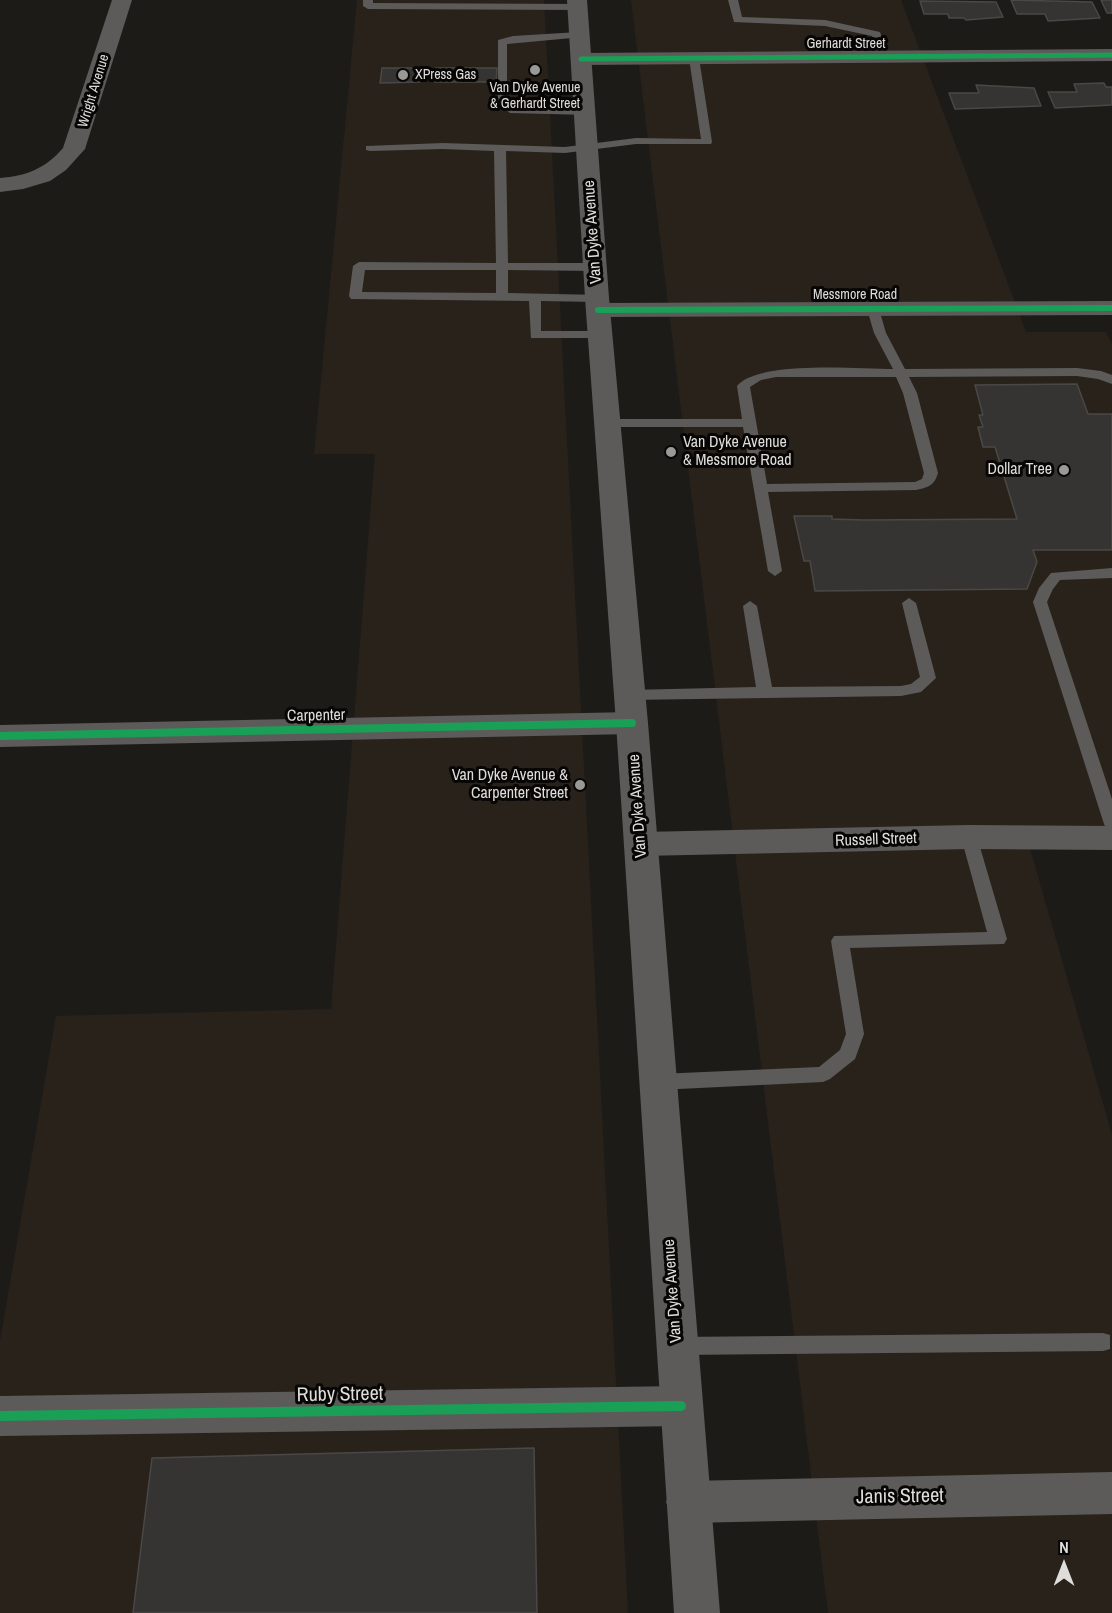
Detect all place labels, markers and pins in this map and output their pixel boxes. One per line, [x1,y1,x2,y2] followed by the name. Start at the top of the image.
[528,63,542,77] marker: Van Dyke Avenue & Gerhardt Street
[415,67,476,83] place label: XPress Gas
[396,68,410,82] marker: XPress Gas
[490,80,580,112] place label: Van Dyke Avenue & Gerhardt Street
[683,433,792,471] place label: Van Dyke Avenue & Messmore Road
[664,445,678,459] marker: Van Dyke Avenue & Messmore Road
[988,460,1052,480] place label: Dollar Tree
[1057,463,1071,477] marker: Dollar Tree
[452,766,568,804] place label: Van Dyke Avenue & Carpenter Street
[573,778,587,792] marker: Van Dyke Avenue & Carpenter Street

